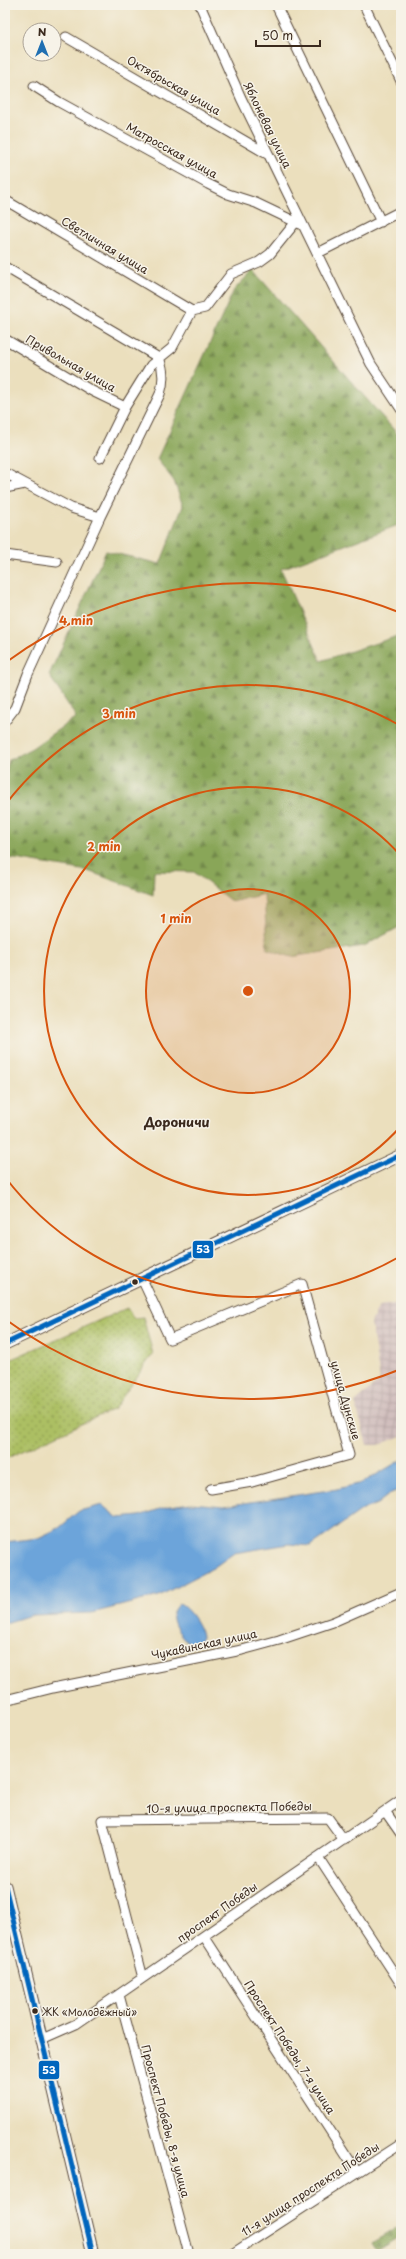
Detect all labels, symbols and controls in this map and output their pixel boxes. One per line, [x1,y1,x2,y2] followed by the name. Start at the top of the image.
[22,22,62,62] north arrow
[256,22,320,48] scale bar
[38,23,47,40] text: N
[262,26,293,44] text: 50 m
[124,51,224,119] street label: Октябрьская улица
[240,79,296,171] street label: Яблоневая улица
[123,118,221,182] street label: Матросская улица
[58,212,152,278] street label: Светличная улица
[23,330,119,396] street label: Привольная улица
[59,611,93,629] text: 4 min
[102,704,136,722] text: 3 min
[87,837,121,855] text: 2 min
[160,909,192,927] text: 1 min
[241,984,255,998] centre of rings
[143,1112,210,1131] district label: Дороничи
[192,1240,214,1259] line badge: 53
[196,1240,210,1257] text: 53
[130,1277,140,1287] unlabelled marker
[327,1358,365,1442] street label: улица Дунские
[150,1624,258,1664] street label: Чукавинская улица
[146,1797,312,1817] street label: 10-я улица проспекта Победы
[173,1878,261,1946] street label: проспект Победы
[240,1977,340,2117] street label: Проспект Победы, 7-я улица
[41,2004,137,2019] place label: ЖК «Молодёжный»
[30,2006,40,2016] marker: ЖК «Молодёжный»
[137,2043,195,2199] street label: Проспект Победы, 8-я улица
[38,2060,60,2080] line badge: 53
[42,2061,56,2078] text: 53
[238,2138,382,2240] street label: 11-я улица проспекта Победы

